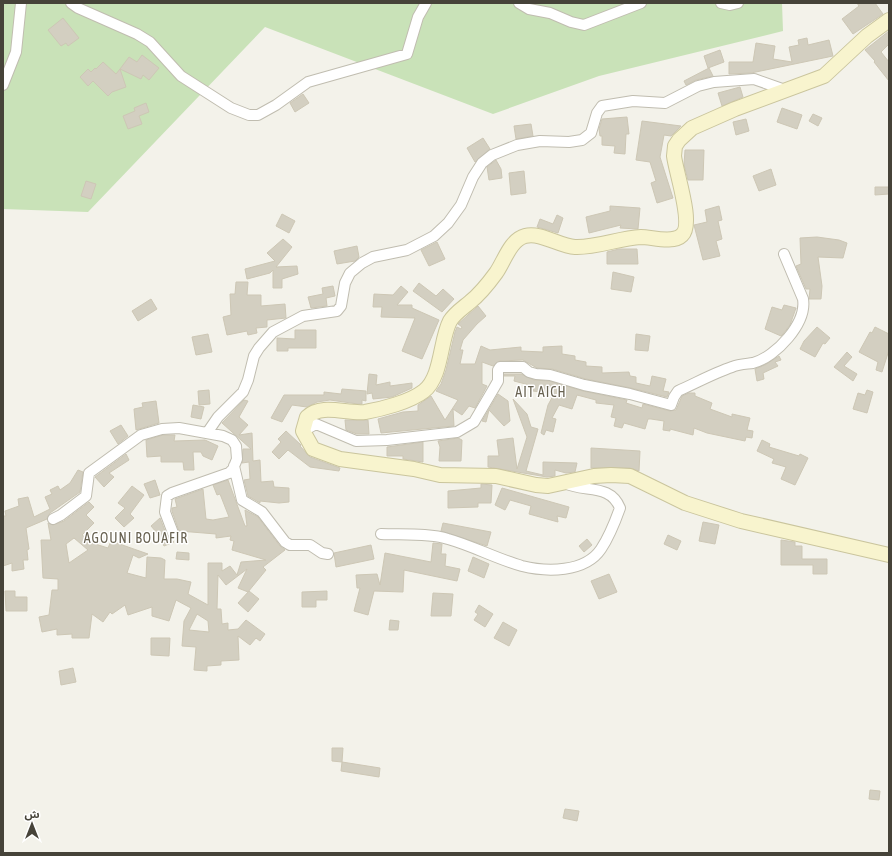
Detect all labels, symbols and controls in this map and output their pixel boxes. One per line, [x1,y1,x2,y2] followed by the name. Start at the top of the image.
[515,384,567,400] district label: AIT AICH
[84,530,188,546] district label: AGOUNI BOUAFIR
[12,804,52,844] north arrow
[24,808,40,821] text: ش

